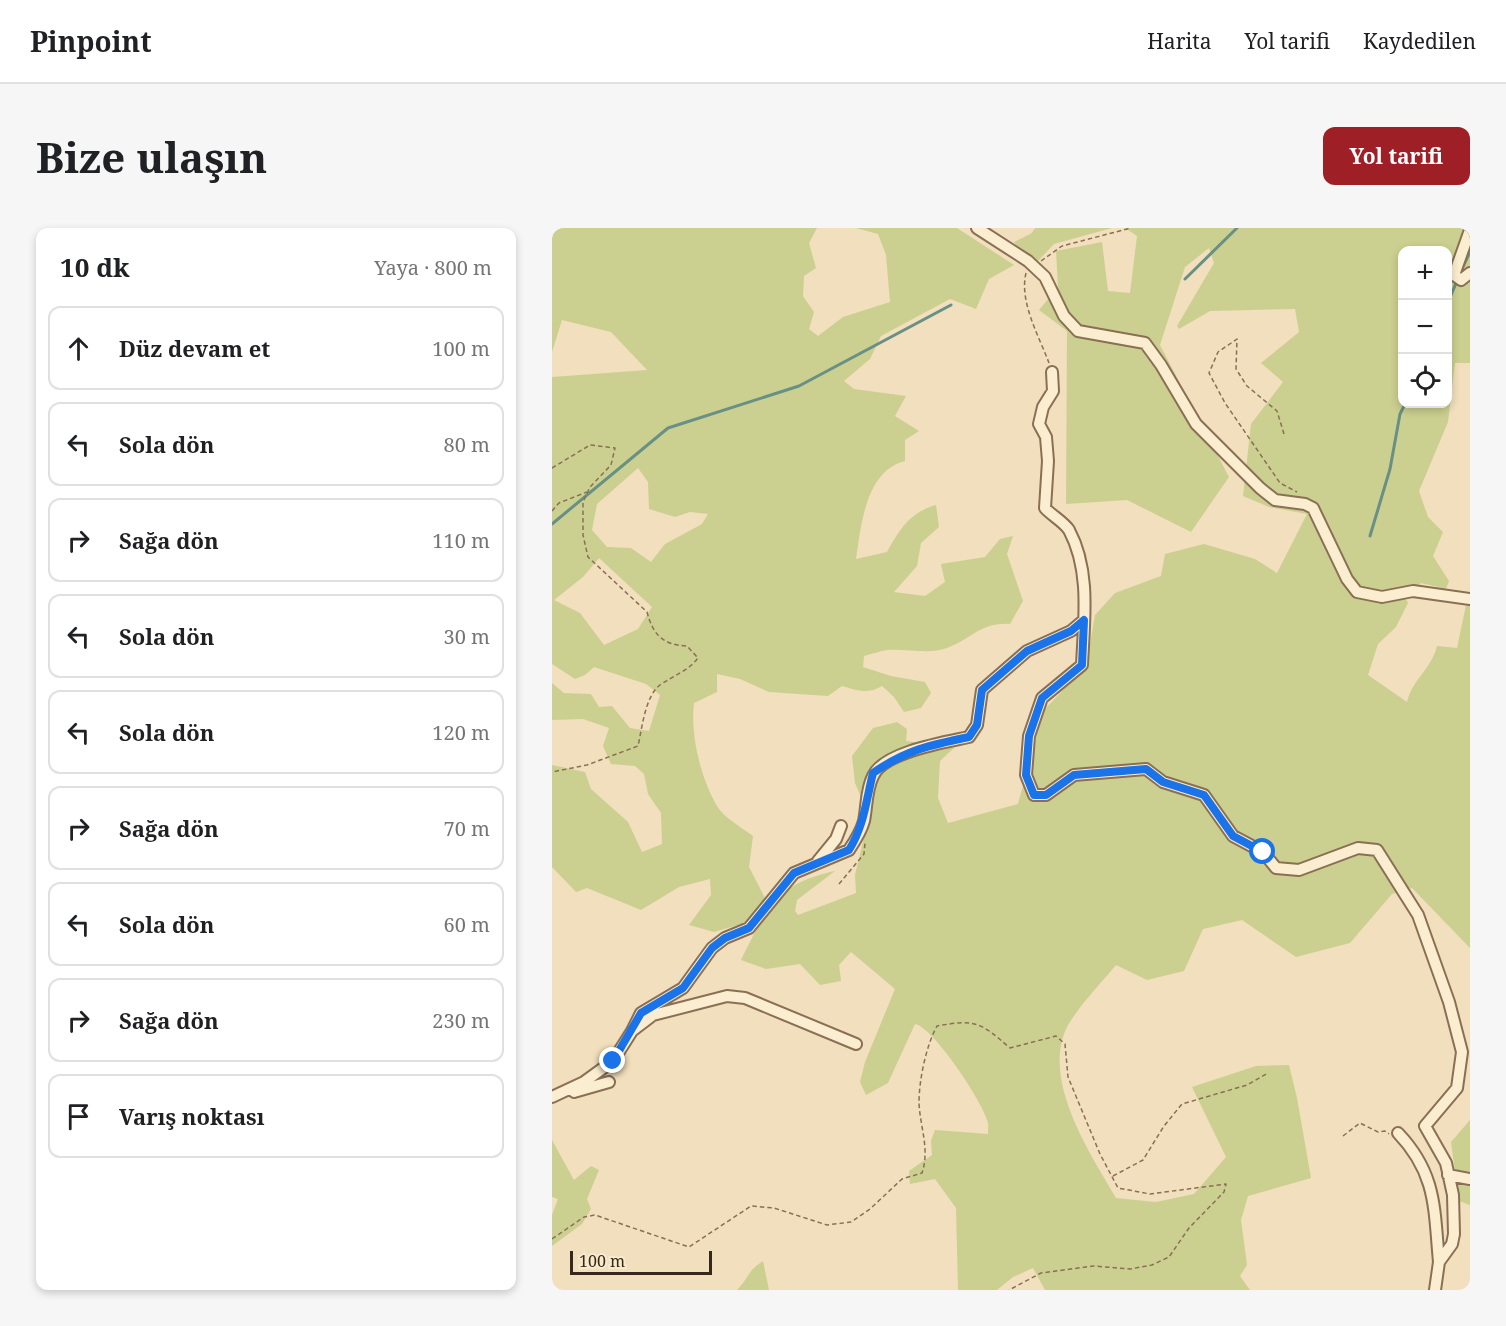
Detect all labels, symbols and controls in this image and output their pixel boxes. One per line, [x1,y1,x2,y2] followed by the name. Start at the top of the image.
[30,22,152,60] text: Pinpoint
[1147,27,1211,55] text: Harita
[1244,27,1330,55] text: Yol tarifi
[1363,27,1476,55] text: Kaydedilen
[1323,127,1470,185] button: Yol tarifi
[36,128,267,185] text: Bize ulaşın
[1398,246,1452,408] map controls
[1398,246,1452,300] button: +
[60,249,130,285] text: 10 dk
[374,254,492,281] text: Yaya · 800 m
[1398,300,1452,354] button: −
[62,332,95,365] icon: ahead
[119,333,270,363] text: Düz devam et
[432,335,490,362] text: 100 m
[1398,354,1452,408] button: locate
[62,428,95,461] icon: left
[119,429,214,459] text: Sola dön
[444,431,490,458] text: 80 m
[62,524,95,557] icon: right
[119,525,219,555] text: Sağa dön
[432,527,490,554] text: 110 m
[62,620,95,653] icon: left
[119,621,214,651] text: Sola dön
[444,623,490,650] text: 30 m
[62,716,95,749] icon: left
[119,717,214,747] text: Sola dön
[432,719,490,746] text: 120 m
[62,812,95,845] icon: right
[119,813,219,843] text: Sağa dön
[444,815,490,842] text: 70 m
[1249,838,1275,864] route start
[62,908,95,941] icon: left
[119,909,214,939] text: Sola dön
[444,911,490,938] text: 60 m
[62,1004,95,1037] icon: right
[119,1005,219,1035] text: Sağa dön
[432,1007,490,1034] text: 230 m
[599,1047,625,1073] route end
[62,1100,95,1133] icon: arrive
[119,1101,264,1131] text: Varış noktası
[570,1248,712,1276] scale bar
[579,1250,625,1272] text: 100 m

